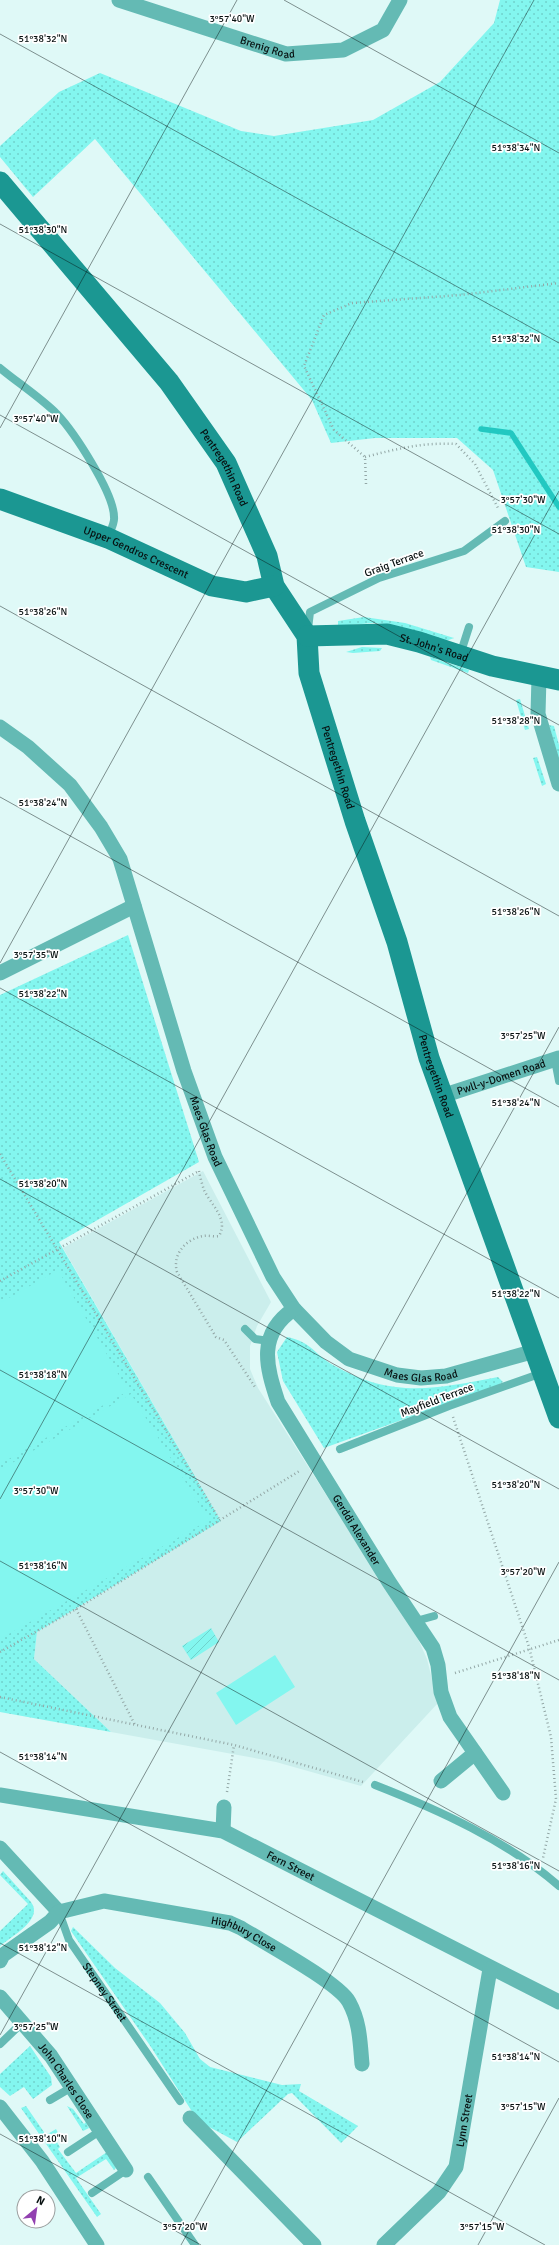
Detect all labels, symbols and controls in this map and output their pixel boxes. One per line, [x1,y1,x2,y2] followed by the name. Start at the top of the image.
[209,13,255,25] text: 3°57'40"W
[19,33,67,45] text: 51°38'32"N
[238,33,295,61] street label: Brenig Road
[492,142,540,154] text: 51°38'34"N
[19,224,67,236] text: 51°38'30"N
[492,333,540,345] text: 51°38'32"N
[13,413,59,425] text: 3°57'40"W
[197,426,251,508] street label: Pentregethin Road
[500,494,546,506] text: 3°57'30"W
[82,523,191,581] street label: Upper Gendros Crescent
[492,524,540,536] text: 51°38'30"N
[363,546,425,580] street label: Graig Terrace
[19,606,67,618] text: 51°38'26"N
[398,631,470,664] street label: St. John's Road
[492,715,540,727] text: 51°38'28"N
[319,724,357,811] street label: Pentregethin Road
[19,797,67,809] text: 51°38'24"N
[492,906,540,918] text: 51°38'26"N
[13,949,59,961] text: 3°57'35"W
[19,988,67,1000] text: 51°38'22"N
[500,1030,546,1042] text: 3°57'25"W
[416,1033,456,1119] street label: Pentregethin Road
[455,1056,547,1097] street label: Pwll-y-Domen Road
[187,1094,225,1169] street label: Maes Glas Road
[492,1097,540,1109] text: 51°38'24"N
[19,1178,67,1190] text: 51°38'20"N
[492,1288,540,1300] text: 51°38'22"N
[383,1365,459,1384] street label: Maes Glas Road
[19,1369,67,1381] text: 51°38'18"N
[399,1380,475,1420] street label: Mayfield Terrace
[492,1479,540,1491] text: 51°38'20"N
[13,1485,59,1497] text: 3°57'30"W
[330,1492,384,1568] street label: Gerddi Alexander
[19,1560,67,1572] text: 51°38'16"N
[500,1566,546,1578] text: 3°57'20"W
[492,1670,540,1682] text: 51°38'18"N
[19,1751,67,1763] text: 51°38'14"N
[265,1848,317,1883] street label: Fern Street
[492,1860,540,1872] text: 51°38'16"N
[210,1913,279,1954] street label: Highbury Close
[19,1942,67,1954] text: 51°38'12"N
[80,1960,130,2024] street label: Stepney Street
[13,2021,59,2033] text: 3°57'25"W
[36,2040,97,2121] street label: John Charles Close
[492,2051,540,2063] text: 51°38'14"N
[453,2093,475,2148] street label: Lynn Street
[500,2101,546,2113] text: 3°57'15"W
[19,2133,67,2145] text: 51°38'10"N
[16,2189,56,2229] north arrow
[34,2193,47,2208] text: N
[162,2221,208,2233] text: 3°57'20"W
[459,2221,505,2233] text: 3°57'15"W

